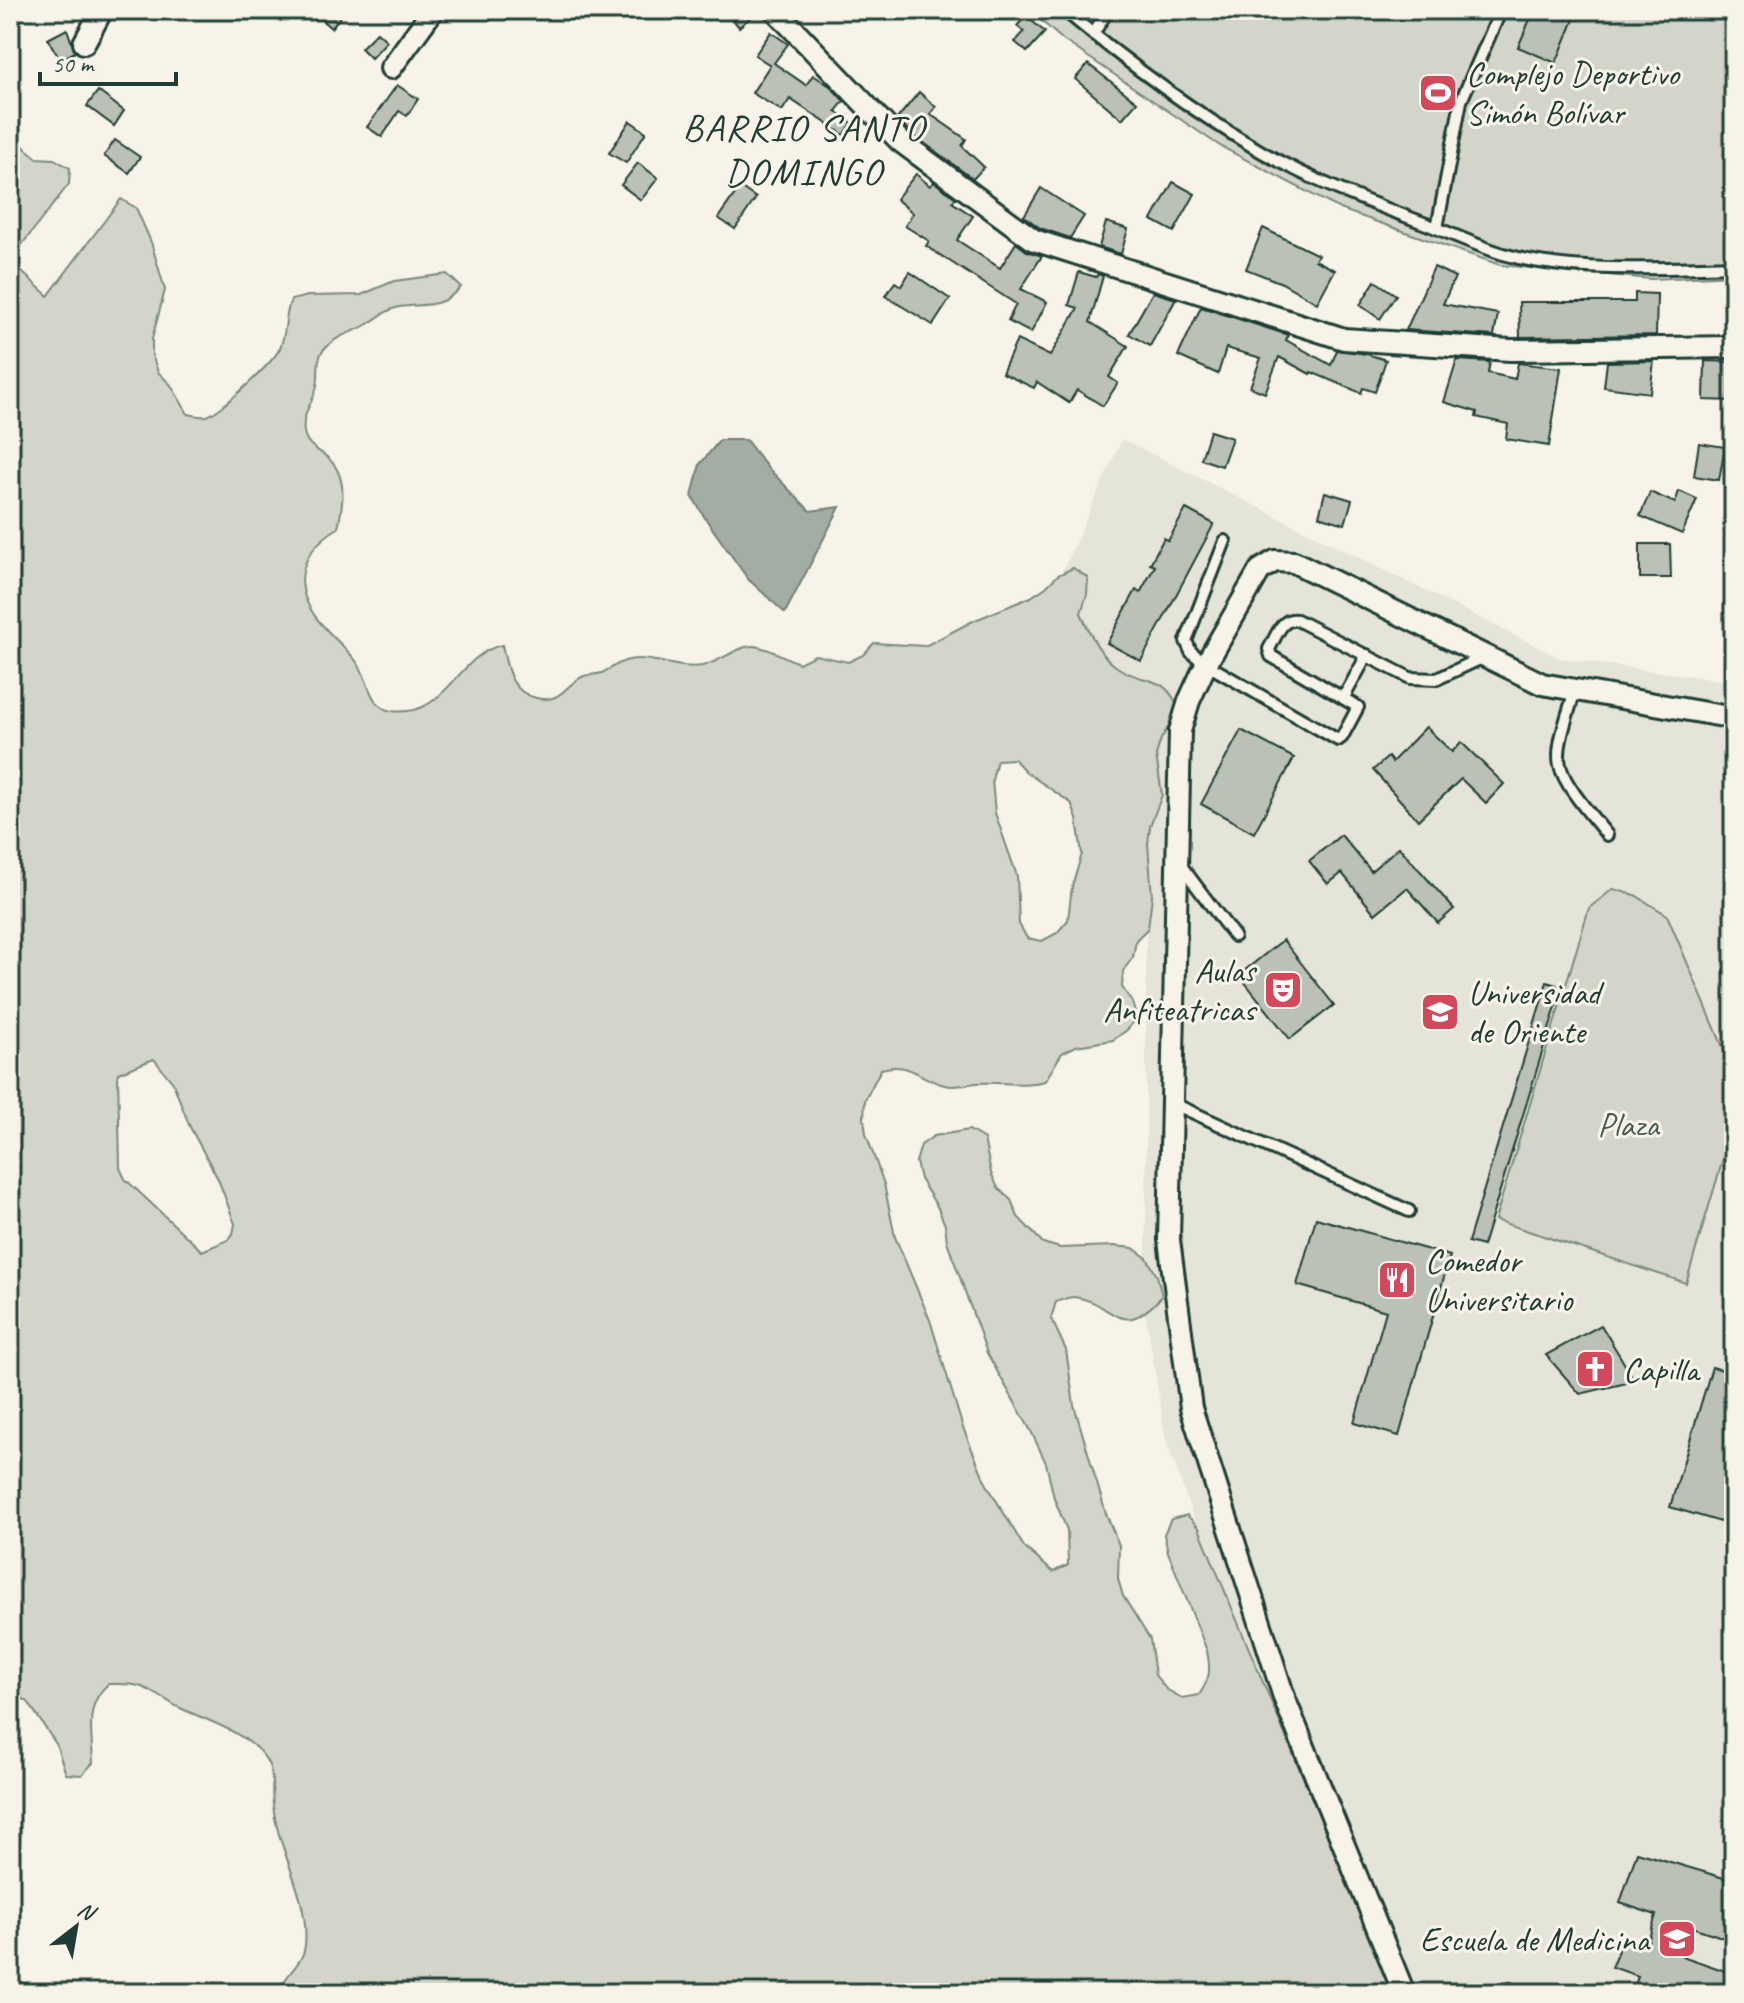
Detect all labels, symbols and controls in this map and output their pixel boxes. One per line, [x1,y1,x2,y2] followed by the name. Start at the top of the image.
[40,36,176,86] scale bar
[52,49,95,79] text: 50 m
[1466,52,1681,134] place label: Complejo Deportivo Simón Bolívar
[1417,72,1459,114] sports icon: Complejo Deportivo Simón Bolívar
[682,104,928,195] district label: BARRIO SANTO DOMINGO
[1103,949,1258,1031] place label: Aulas Anfiteatricas
[1262,969,1304,1011] theatre icon: Aulas Anfiteatricas
[1468,971,1605,1053] place label: Universidad de Oriente
[1419,991,1461,1033] school or university icon: Universidad de Oriente
[1597,1103,1661,1146] park label: Plaza
[1425,1239,1574,1321] place label: Comedor Universitario
[1376,1259,1418,1301] restaurant icon: Comedor Universitario
[1574,1348,1616,1390] church icon: Capilla
[1623,1348,1702,1391] place label: Capilla
[36,1887,116,1967] north arrow
[73,1895,102,1928] text: N
[1420,1918,1651,1961] place label: Escuela de Medicina
[1656,1918,1698,1960] school or university icon: Escuela de Medicina

